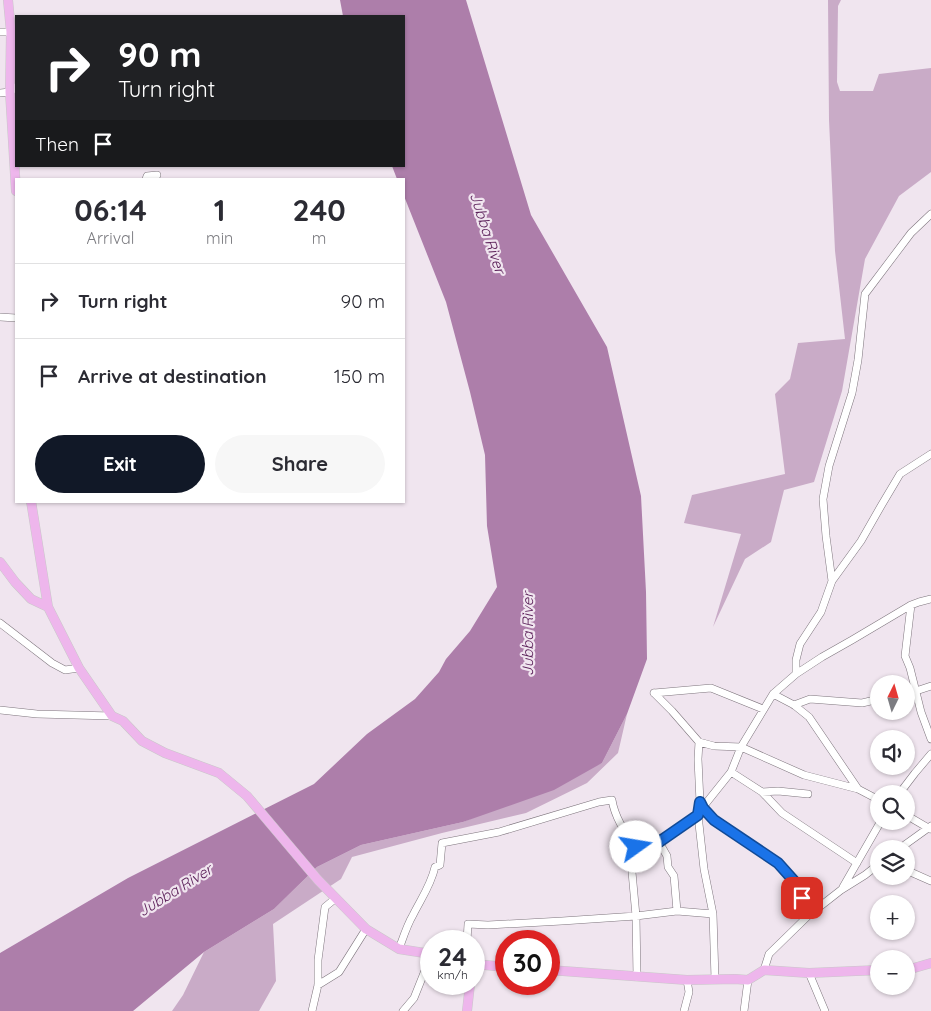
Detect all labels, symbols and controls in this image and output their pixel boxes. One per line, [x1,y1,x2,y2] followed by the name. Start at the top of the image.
[118,32,201,76] text: 90 m
[35,35,100,100] icon: right
[118,75,215,103] text: Turn right
[89,130,117,158] icon: arrive
[35,132,79,156] text: Then
[466,190,511,278] water label: Jubba River
[74,191,147,229] text: 06:14
[214,191,226,229] text: 1
[293,191,346,229] text: 240
[87,228,134,248] text: Arrival
[206,228,233,248] text: min
[312,228,326,248] text: m
[35,287,63,315] icon: right
[78,289,167,313] text: Turn right
[341,289,385,313] text: 90 m
[35,362,63,390] icon: arrive
[78,364,267,388] text: Arrive at destination
[334,364,385,388] text: 150 m
[35,435,205,493] button: Exit
[215,435,385,493] button: Share
[518,590,537,676] water label: Jubba River
[870,675,915,720] north arrow
[870,675,915,995] map controls
[870,730,915,775] button: sound
[870,785,915,830] button: search
[609,820,661,872] position arrow
[870,840,915,885] button: layers
[134,859,217,920] water label: Jubba River
[781,877,823,919] pin
[788,884,816,912] icon: arrive
[870,895,915,940] button: +
[495,930,560,995] speed limit sign: 30
[438,941,467,972] text: 24
[870,950,915,995] button: −
[437,967,468,982] text: km/h

